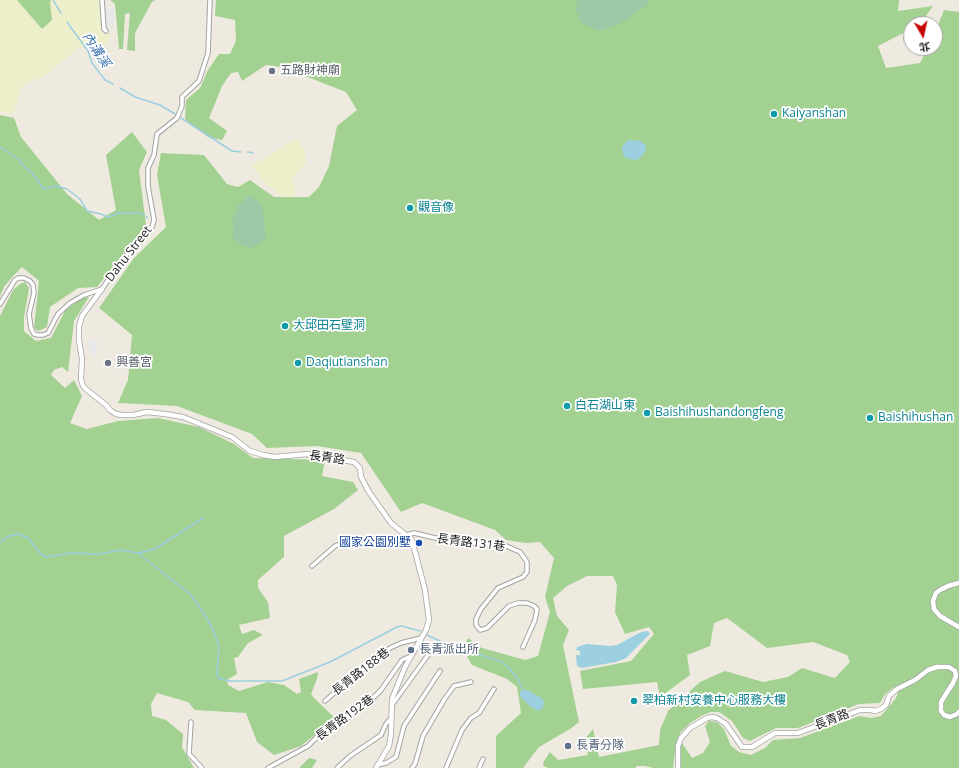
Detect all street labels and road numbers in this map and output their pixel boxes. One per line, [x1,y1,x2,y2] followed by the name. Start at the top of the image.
[103,223,155,285] street label: Dahu Street
[308,448,346,468] street label: 長青路
[436,532,506,554] street label: 長青路131巷
[330,645,392,699] street label: 長青路188巷
[313,692,377,744] street label: 長青路192巷
[813,707,851,733] street label: 長青路

